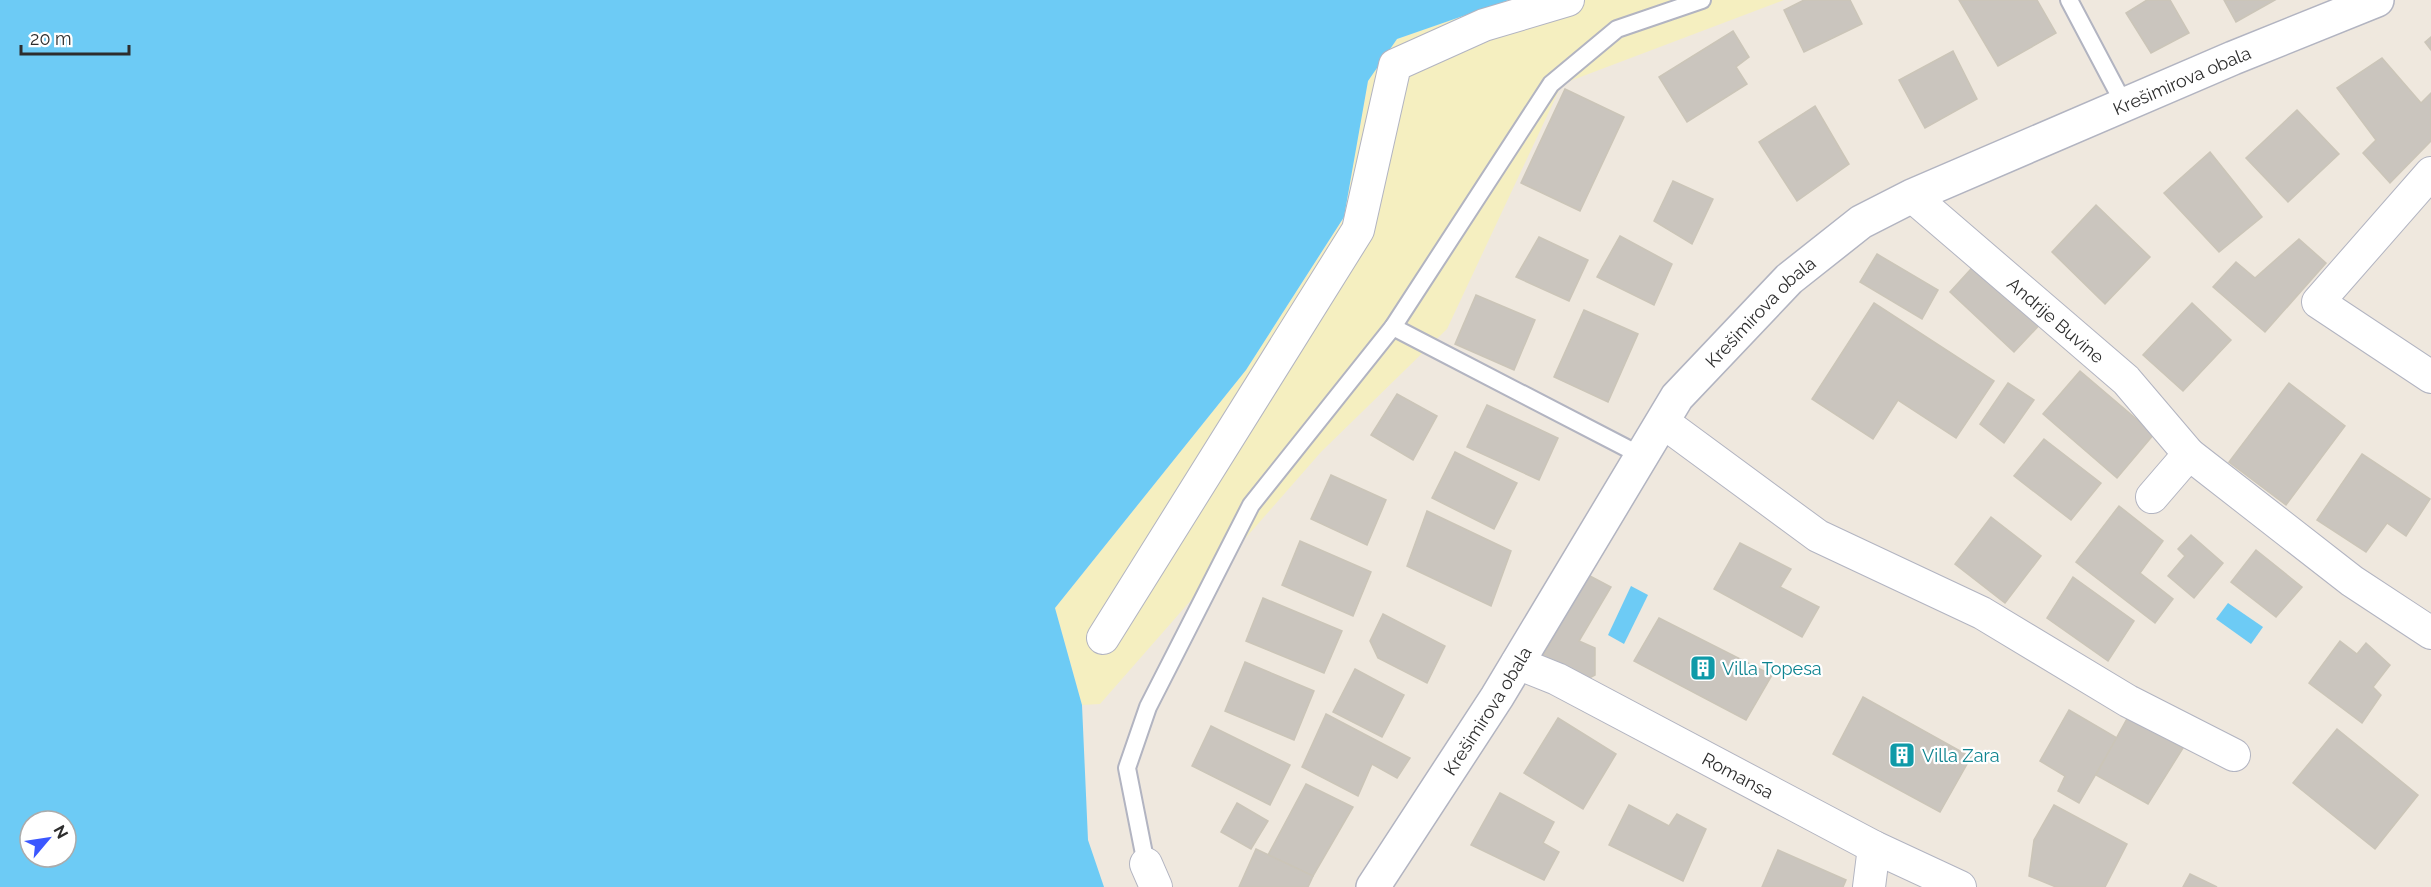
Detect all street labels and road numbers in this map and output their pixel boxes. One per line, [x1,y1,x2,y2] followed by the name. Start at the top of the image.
[2110,42,2254,119] street label: Krešimirova obala
[1701,252,1819,371] street label: Krešimirova obala
[2003,273,2109,367] street label: Andrije Buvine
[1439,643,1535,779] street label: Krešimirova obala
[1699,748,1777,802] street label: Romansa

